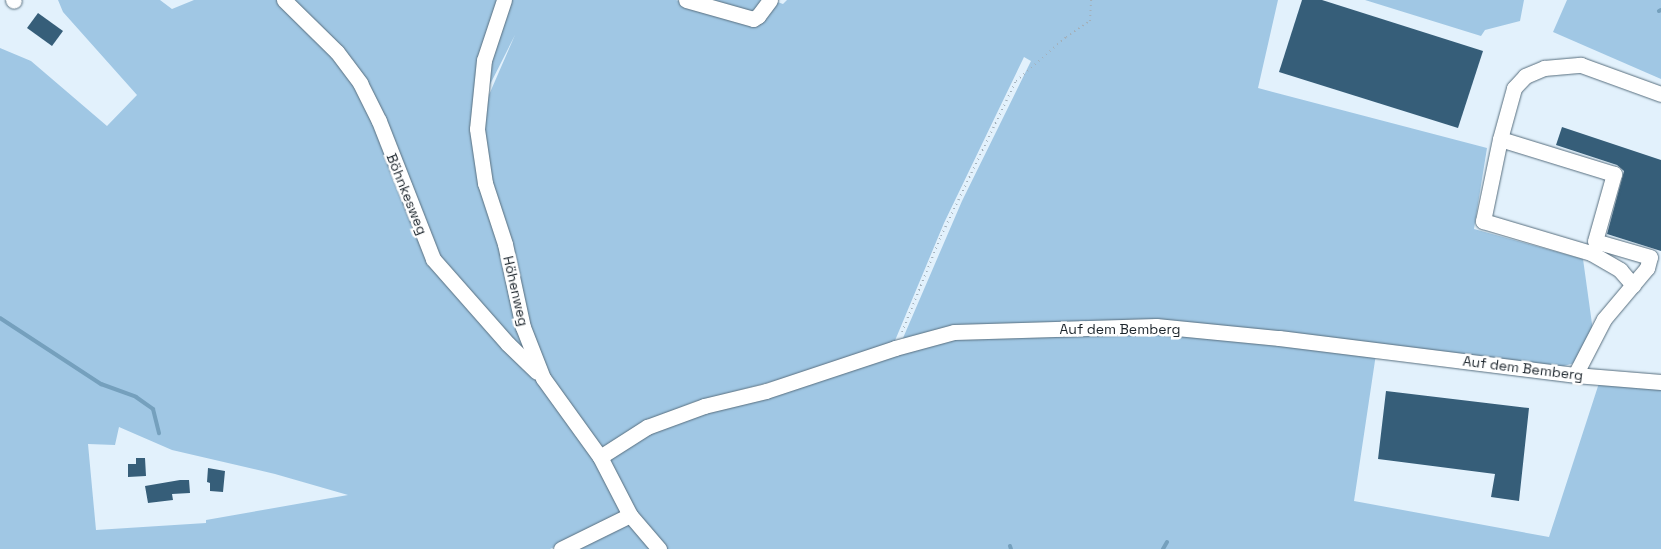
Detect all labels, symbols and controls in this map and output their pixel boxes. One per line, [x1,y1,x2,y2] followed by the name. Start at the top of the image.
[383,151,431,237] street label: Böhnkesweg
[500,254,532,328] street label: Höhenweg
[1059,321,1181,337] street label: Auf dem Bemberg
[1462,352,1584,384] street label: Auf dem Bemberg

